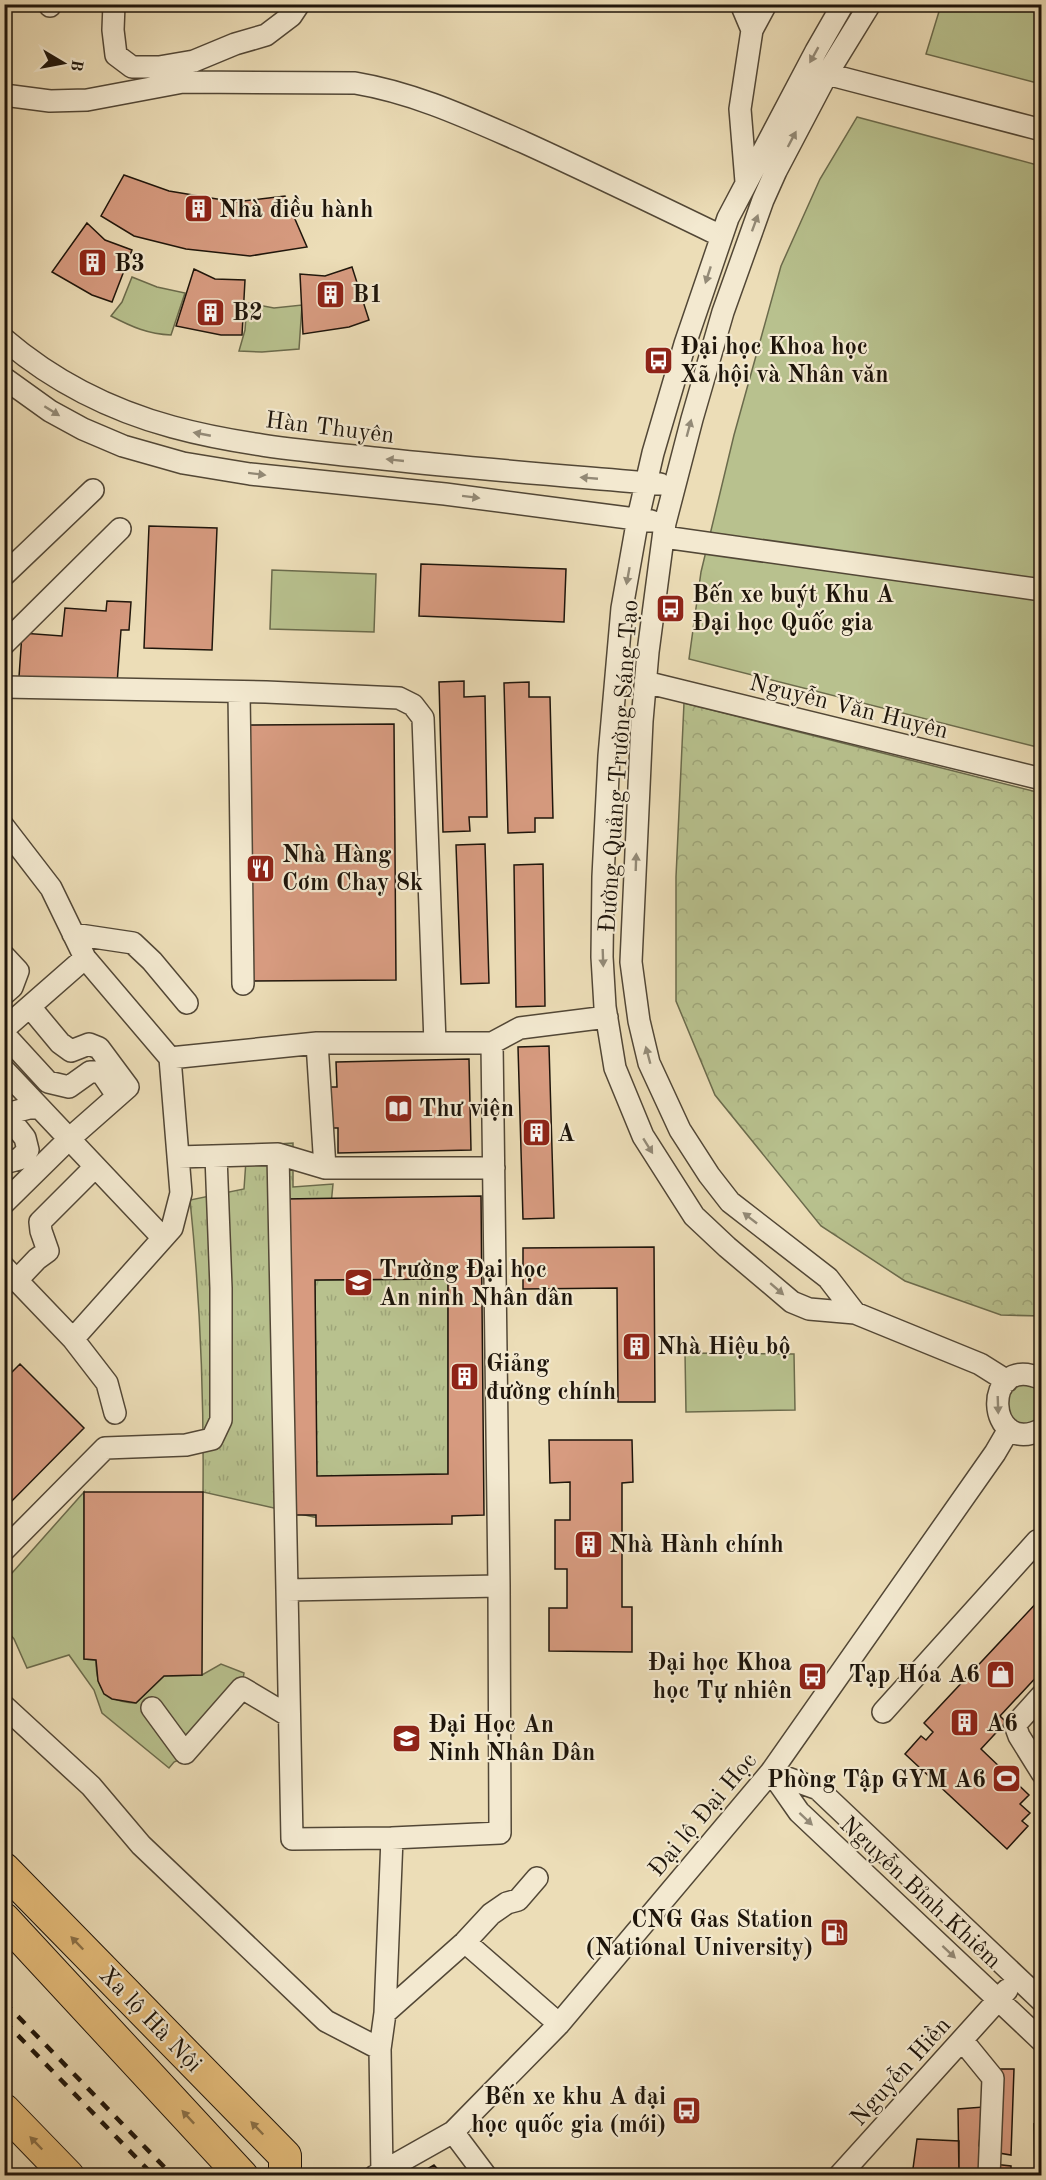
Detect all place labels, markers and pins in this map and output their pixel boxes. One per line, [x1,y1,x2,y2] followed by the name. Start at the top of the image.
[182,193,214,225] building icon: Nhà điều hành
[219,195,373,223] place label: Nhà điều hành
[77,247,109,279] building icon: B3
[114,253,145,277] place label: B3
[315,278,347,310] building icon: B1
[352,284,383,308] place label: B1
[195,296,227,328] building icon: B2
[232,302,263,326] place label: B2
[680,336,889,388] place label: Đại học Khoa học Xã hội và Nhân văn
[643,344,675,376] bus stop icon: Đại học Khoa học Xã hội và Nhân văn
[692,582,894,636] place label: Bến xe buýt Khu A Đại học Quốc gia
[655,592,687,624] bus stop icon: Bến xe buýt Khu A Đại học Quốc gia
[282,844,423,896] place label: Nhà Hàng Cơm Chay 8k
[245,852,277,884] restaurant icon: Nhà Hàng Cơm Chay 8k
[382,1092,414,1124] library icon: Thư viện
[419,1098,514,1122] place label: Thư viện
[520,1117,552,1149] building icon: A
[557,1123,575,1147] place label: A
[379,1259,574,1311] place label: Trường Đại học An ninh Nhân dân
[342,1267,374,1299] school or university icon: Trường Đại học An ninh Nhân dân
[620,1330,652,1362] building icon: Nhà Hiệu bộ
[657,1336,791,1360] place label: Nhà Hiệu bộ
[486,1353,616,1405] place label: Giảng đường chính
[449,1361,481,1393] building icon: Giảng đường chính
[572,1528,604,1560] building icon: Nhà Hành chính
[609,1534,784,1558] place label: Nhà Hành chính
[647,1652,792,1704] place label: Đại học Khoa học Tự nhiên
[985,1658,1017,1690] shop icon: Tạp Hóa A6
[797,1660,829,1692] bus stop icon: Đại học Khoa học Tự nhiên
[849,1664,980,1688] place label: Tạp Hóa A6
[949,1707,981,1739] building icon: A6
[986,1713,1018,1737] place label: A6
[428,1714,595,1766] place label: Đại Học An Ninh Nhân Dân
[391,1722,423,1754] school or university icon: Đại Học An Ninh Nhân Dân
[991,1763,1023,1795] sports icon: Phòng Tập GYM A6
[767,1769,986,1793] place label: Phòng Tập GYM A6
[586,1909,813,1961] place label: CNG Gas Station (National University)
[818,1917,850,1949] fuel station icon: CNG Gas Station (National University)
[471,2084,666,2138] place label: Bến xe khu A đại học quốc gia (mới)
[671,2094,703,2126] bus stop icon: Bến xe khu A đại học quốc gia (mới)

